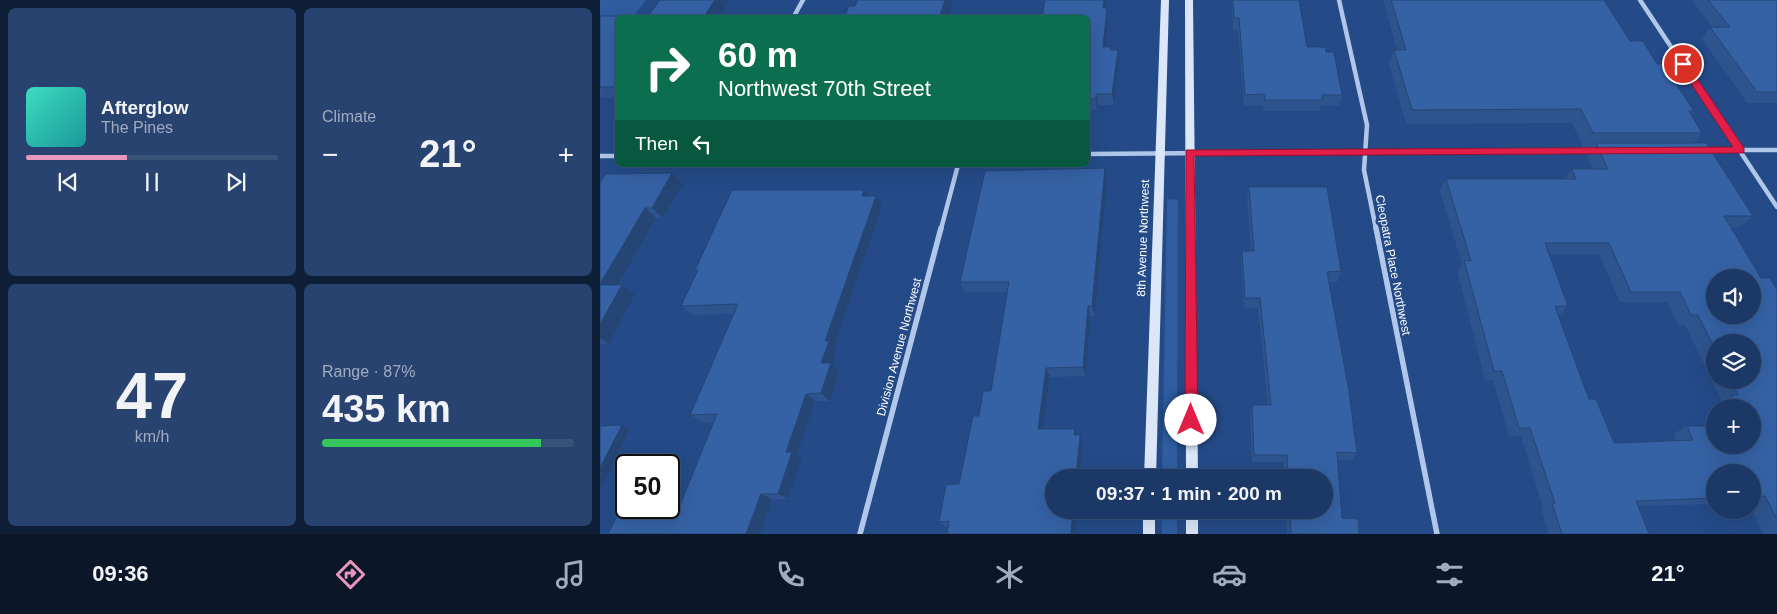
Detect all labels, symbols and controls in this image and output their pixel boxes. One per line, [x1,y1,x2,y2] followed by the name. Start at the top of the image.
[635,35,700,100] icon: right
[718,35,798,74] text: 60 m
[1662,43,1704,85] pin
[1669,50,1697,78] icon: arrive
[718,76,931,101] text: Northwest 70th Street
[101,97,189,118] text: Afterglow
[322,108,376,125] text: Climate
[101,119,173,136] text: The Pines
[688,130,716,158] icon: left
[419,133,477,175] text: 21°
[635,133,678,154] text: Then
[322,139,338,170] text: −
[558,139,574,170] text: +
[54,168,82,196] icon: previous
[138,168,166,196] icon: pause
[222,168,250,196] icon: next
[1134,179,1152,297] street label: 8th Avenue Northwest
[1373,194,1414,337] street label: Cleopatra Place Northwest
[1706,269,1761,519] map controls
[1706,269,1761,324] button: sound
[874,276,924,418] street label: Division Avenue Northwest
[1706,334,1761,389] button: layers
[116,359,188,432] text: 47
[322,363,415,380] text: Range · 87%
[322,388,451,430] text: 435 km
[1164,393,1216,445] position arrow
[1706,399,1761,454] button: +
[135,428,169,445] text: km/h
[615,454,680,519] speed limit sign: 50
[1706,464,1761,519] button: −
[1096,483,1282,504] text: 09:37 · 1 min · 200 m
[333,557,368,592] icon: directions
[553,557,588,592] icon: music
[773,557,808,592] icon: phone
[992,557,1027,592] icon: climate
[1212,557,1247,592] icon: car
[1432,557,1467,592] icon: filters
[92,561,149,586] text: 09:36
[1651,561,1685,586] text: 21°

